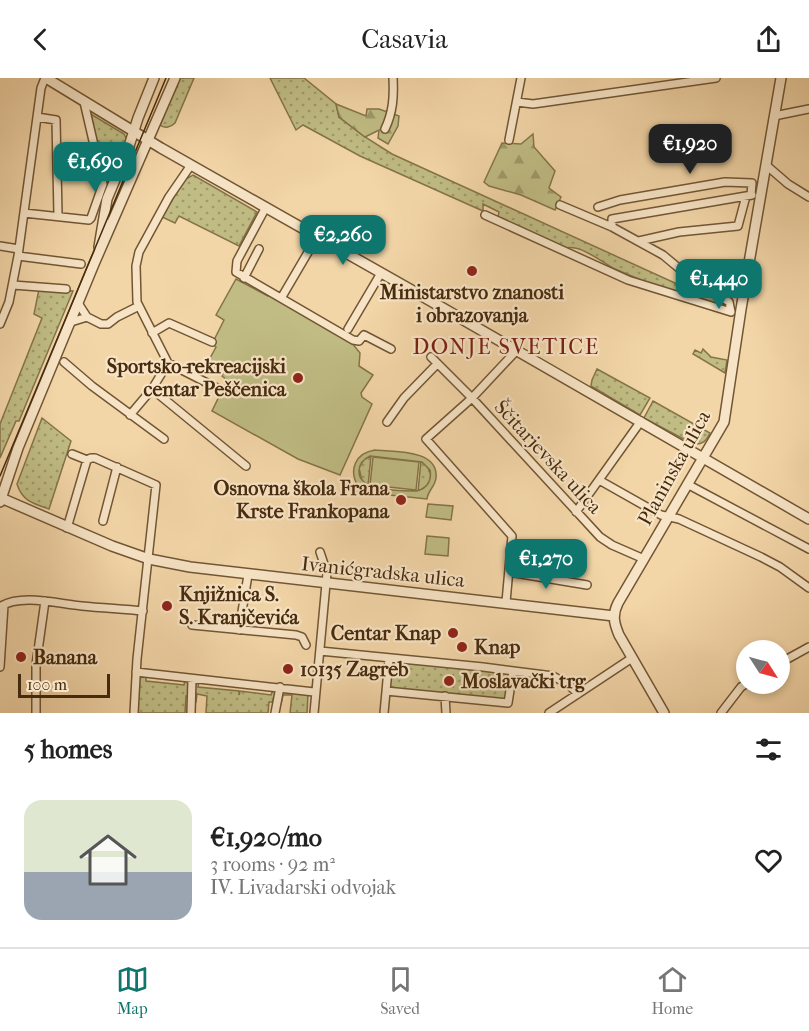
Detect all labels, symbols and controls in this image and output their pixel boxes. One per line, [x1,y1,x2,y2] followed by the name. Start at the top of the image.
[24,23,57,56] icon: back
[361,23,448,55] text: Casavia
[752,23,785,56] icon: share
[641,124,739,175] pin: €1,920
[663,132,717,155] text: €1,920
[46,142,144,193] pin: €1,690
[67,150,123,173] text: €1,690
[294,215,392,266] pin: €2,260
[314,223,372,246] text: €2,260
[670,259,768,310] pin: €1,440
[465,264,479,278] marker: Ministarstvo znanosti i obrazovanja
[690,267,748,290] text: €1,440
[379,281,565,327] place label: Ministarstvo znanosti i obrazovanja
[412,334,600,360] district label: DONJE SVETICE
[107,355,287,401] place label: Sportsko-rekreacijski centar Peščenica
[291,371,305,385] marker: Sportsko-rekreacijski centar Peščenica
[490,395,608,519] street label: Ščitarjevska ulica
[633,406,715,529] street label: Planinska ulica
[214,477,390,523] place label: Osnovna škola Frana Krste Frankopana
[394,493,408,507] marker: Osnovna škola Frana Krste Frankopana
[497,539,595,590] pin: €1,270
[519,547,573,570] text: €1,270
[300,552,466,592] street label: Ivanićgradska ulica
[179,583,299,629] place label: Knjižnica S. S. Kranjčevića
[160,599,174,613] marker: Knjižnica S. S. Kranjčevića
[331,622,441,645] place label: Centar Knap
[446,626,460,640] marker: Centar Knap
[474,636,520,659] place label: Knap
[455,640,469,654] marker: Knap
[736,640,790,694] north arrow
[736,640,790,694] map controls
[33,646,98,669] place label: Banana
[14,650,28,664] marker: Banana
[300,658,409,681] place label: 10135 Zagreb
[281,662,295,676] marker: 10135 Zagreb
[460,670,587,693] place label: Moslavački trg
[18,671,110,698] scale bar
[442,674,456,688] marker: Moslavački trg
[27,675,67,694] text: 100 m
[752,733,785,766] icon: filters
[24,734,112,765] text: 5 homes
[210,822,322,853] text: €1,920/mo
[72,824,144,896] icon: home
[752,844,785,877] icon: heart
[210,853,335,876] text: 3 rooms · 92 m²
[210,876,396,899] text: IV. Livadarski odvojak
[116,963,149,1018] tab: Map
[380,963,420,1018] tab: Saved
[652,963,693,1018] tab: Home

